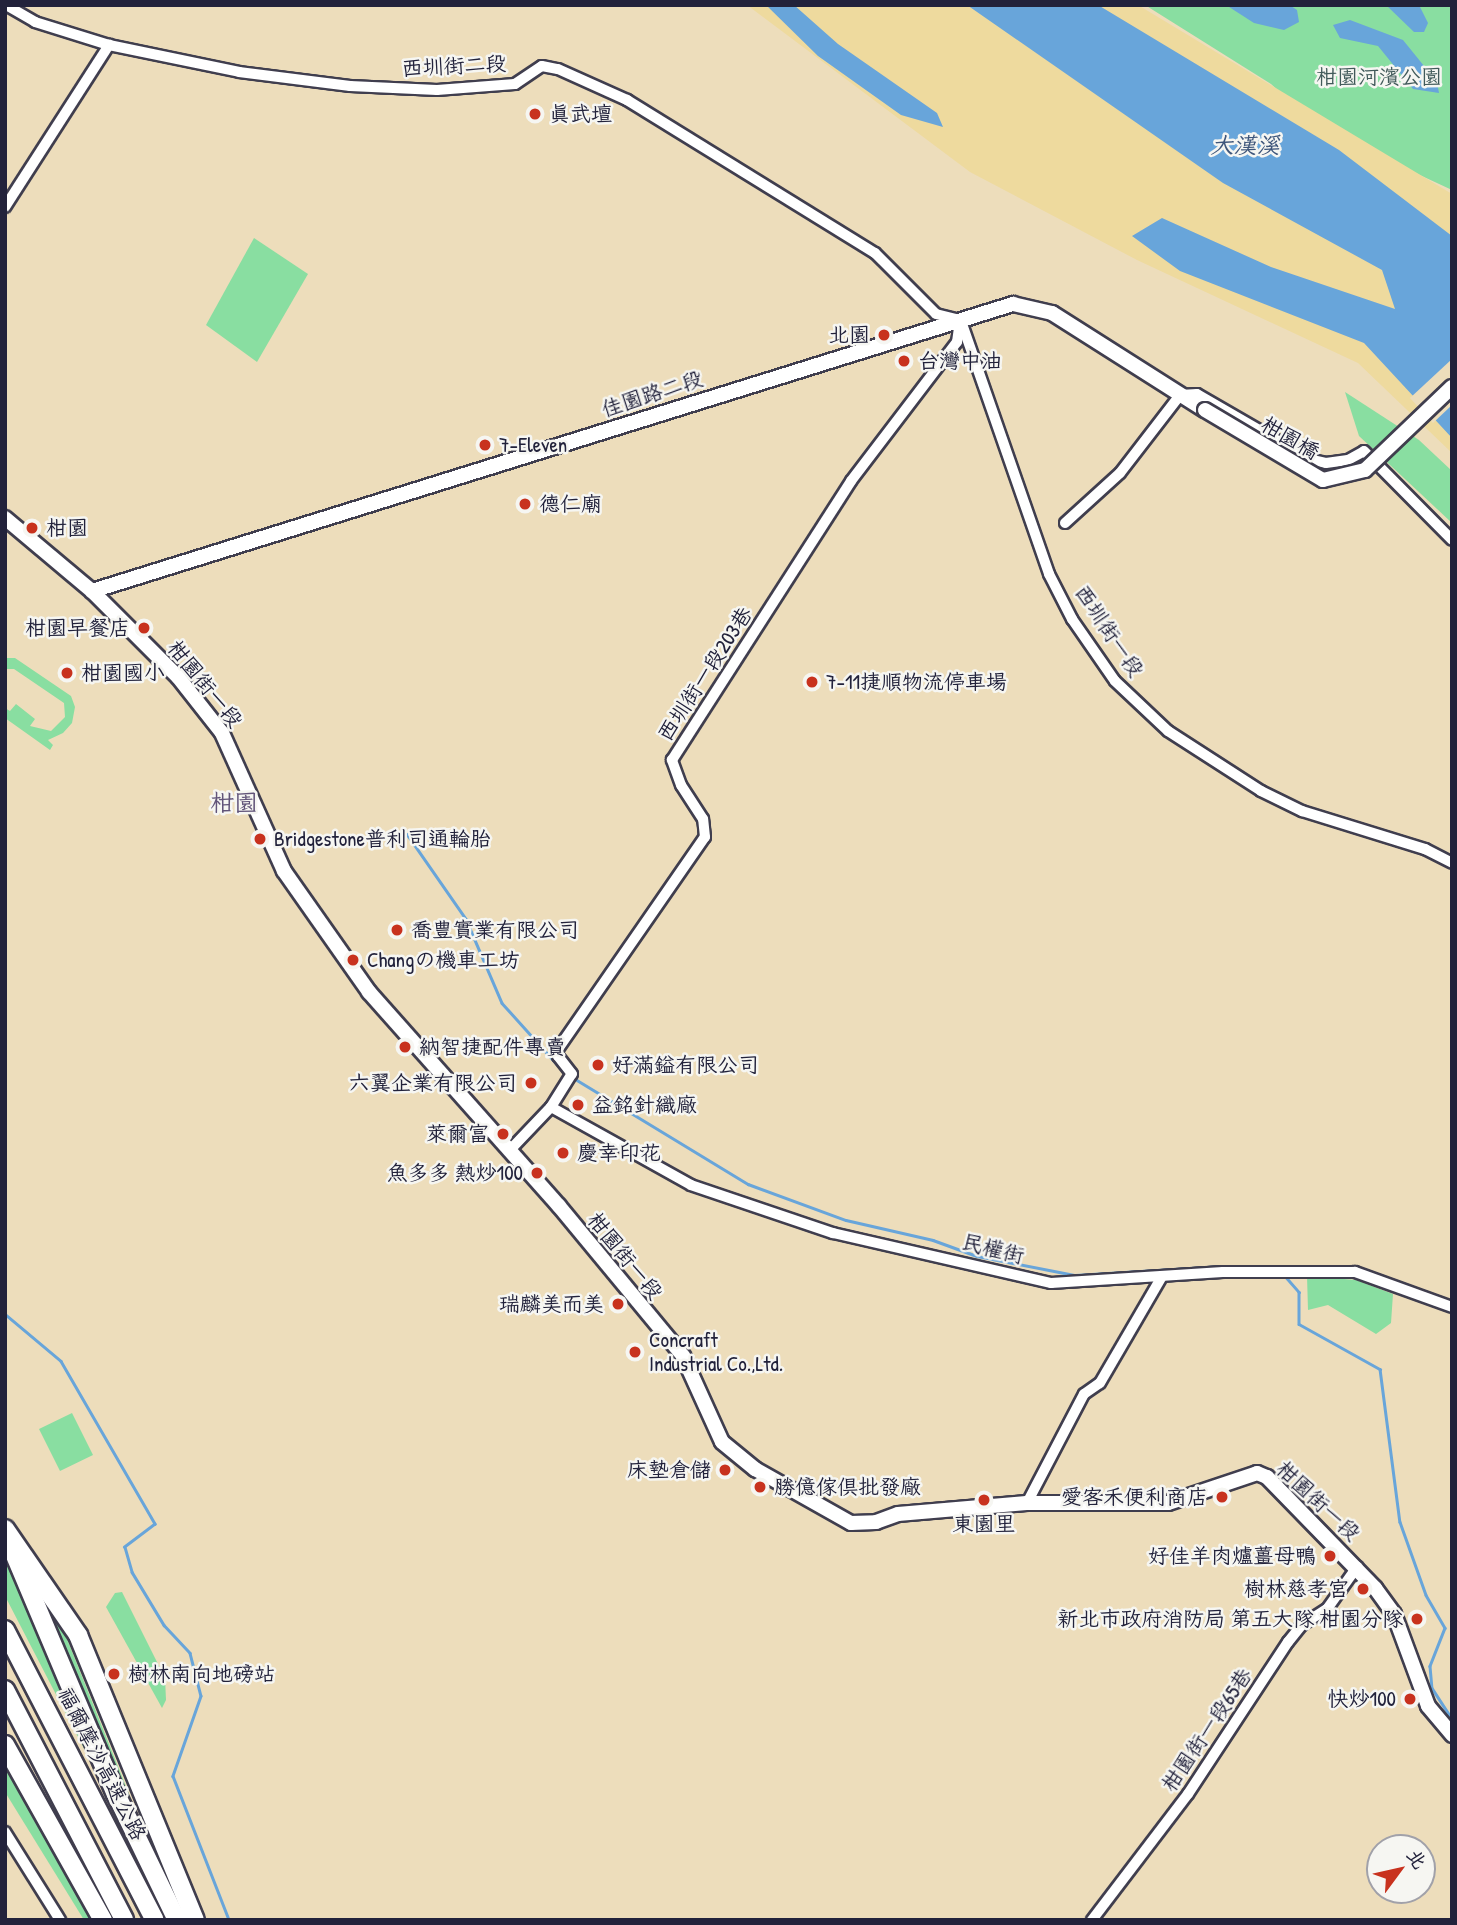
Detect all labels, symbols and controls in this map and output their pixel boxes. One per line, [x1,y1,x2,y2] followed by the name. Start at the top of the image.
[401,51,507,81] street label: 西圳街二段
[1316,64,1442,90] park label: 柑園河濱公園
[549,101,612,127] place label: 真武壇
[527,106,543,122] marker: 真武壇
[1211,131,1279,159] water label: 大漢溪
[828,322,870,348] place label: 北園
[876,327,892,343] marker: 北園
[918,348,1002,374] place label: 台灣中油
[896,353,912,369] marker: 台灣中油
[598,366,706,422] street label: 佳園路二段
[1256,411,1324,465] street label: 柑園橋
[499,432,567,458] place label: 7-Eleven
[477,437,493,453] marker: 7-Eleven
[539,491,602,517] place label: 德仁廟
[517,496,533,512] marker: 德仁廟
[46,515,88,541] place label: 柑園
[24,520,40,536] marker: 柑園
[1069,580,1149,682] street label: 西圳街一段
[652,602,758,746] street label: 西圳街一段203巷
[25,615,130,641] place label: 柑園早餐店
[136,620,152,636] marker: 柑園早餐店
[162,635,248,733] street label: 柑園街一段
[81,660,165,686] place label: 柑園國小
[59,665,75,681] marker: 柑園國小
[826,669,1007,695] place label: 7-11捷順物流停車場
[804,674,820,690] marker: 7-11捷順物流停車場
[210,789,258,817] district label: 柑園
[274,826,491,852] place label: Bridgestone普利司通輪胎
[252,831,268,847] marker: Bridgestone普利司通輪胎
[411,917,579,943] place label: 喬豊實業有限公司
[389,922,405,938] marker: 喬豊實業有限公司
[367,947,519,973] place label: Changの機車工坊
[345,952,361,968] marker: Changの機車工坊
[419,1034,566,1060] place label: 納智捷配件專賣
[397,1039,413,1055] marker: 納智捷配件專賣
[612,1052,759,1078] place label: 好滿鎰有限公司
[590,1057,606,1073] marker: 好滿鎰有限公司
[349,1070,517,1096] place label: 六翼企業有限公司
[523,1075,539,1091] marker: 六翼企業有限公司
[592,1092,697,1118] place label: 益銘針織廠
[570,1097,586,1113] marker: 益銘針織廠
[426,1121,489,1147] place label: 萊爾富
[495,1126,511,1142] marker: 萊爾富
[577,1140,661,1166] place label: 慶幸印花
[555,1145,571,1161] marker: 慶幸印花
[387,1160,523,1186] place label: 魚多多 熱炒100
[529,1165,545,1181] marker: 魚多多 熱炒100
[582,1207,668,1305] street label: 柑園街一段
[959,1229,1027,1269] street label: 民權街
[499,1291,604,1317] place label: 瑞麟美而美
[610,1296,626,1312] marker: 瑞麟美而美
[649,1327,783,1377] place label: Concraft Industrial Co.,Ltd.
[627,1344,643,1360] marker: Concraft Industrial Co.,Ltd.
[1271,1456,1365,1546] street label: 柑園街一段
[627,1457,711,1483] place label: 床墊倉儲
[717,1462,733,1478] marker: 床墊倉儲
[774,1474,921,1500] place label: 勝億傢俱批發廠
[752,1479,768,1495] marker: 勝億傢俱批發廠
[1061,1484,1208,1510] place label: 愛客禾便利商店
[1214,1489,1230,1505] marker: 愛客禾便利商店
[976,1492,992,1508] marker: 東園里
[953,1511,1015,1537] place label: 東園里
[1148,1543,1316,1569] place label: 好佳羊肉爐薑母鴨
[1322,1548,1338,1564] marker: 好佳羊肉爐薑母鴨
[1244,1576,1349,1602] place label: 樹林慈孝宮
[1355,1581,1371,1597] marker: 樹林慈孝宮
[1057,1606,1403,1632] place label: 新北市政府消防局 第五大隊 柑園分隊
[1409,1611,1425,1627] marker: 新北市政府消防局 第五大隊 柑園分隊
[128,1661,275,1687] place label: 樹林南向地磅站
[1156,1664,1258,1796] street label: 柑園街一段65巷
[106,1666,122,1682] marker: 樹林南向地磅站
[53,1683,151,1845] street label: 福爾摩沙高速公路
[1328,1686,1396,1712] place label: 快炒100
[1402,1691,1418,1707] marker: 快炒100
[1366,1834,1436,1904] north arrow
[1401,1844,1433,1874] text: 北

